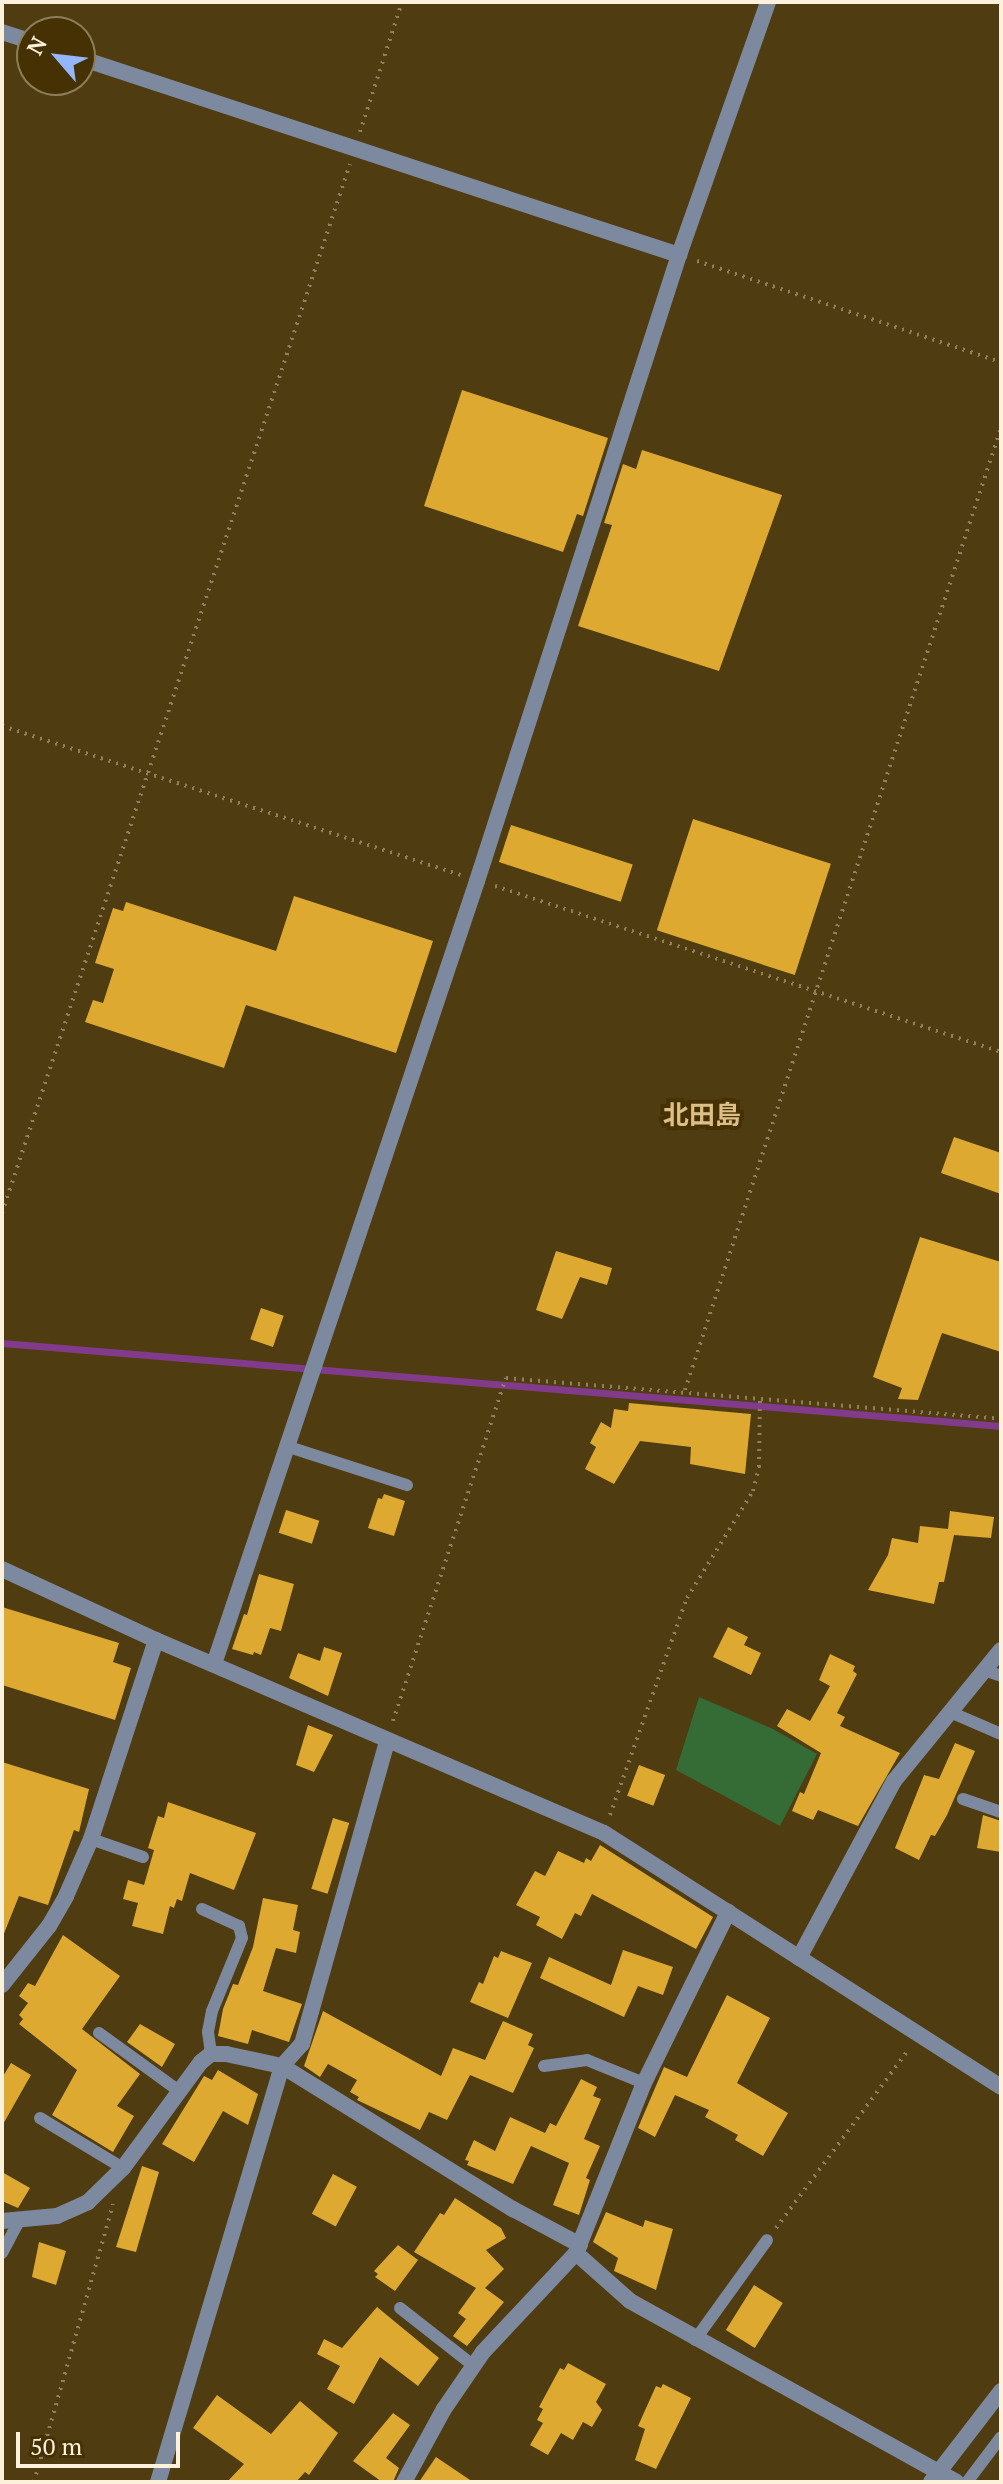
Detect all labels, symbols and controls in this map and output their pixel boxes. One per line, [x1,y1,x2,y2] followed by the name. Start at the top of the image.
[16,16,96,96] north arrow
[19,31,53,60] text: N
[663,1099,741,1131] district label: 北田島
[20,2416,184,2466] scale bar
[30,2430,82,2462] text: 50 m

